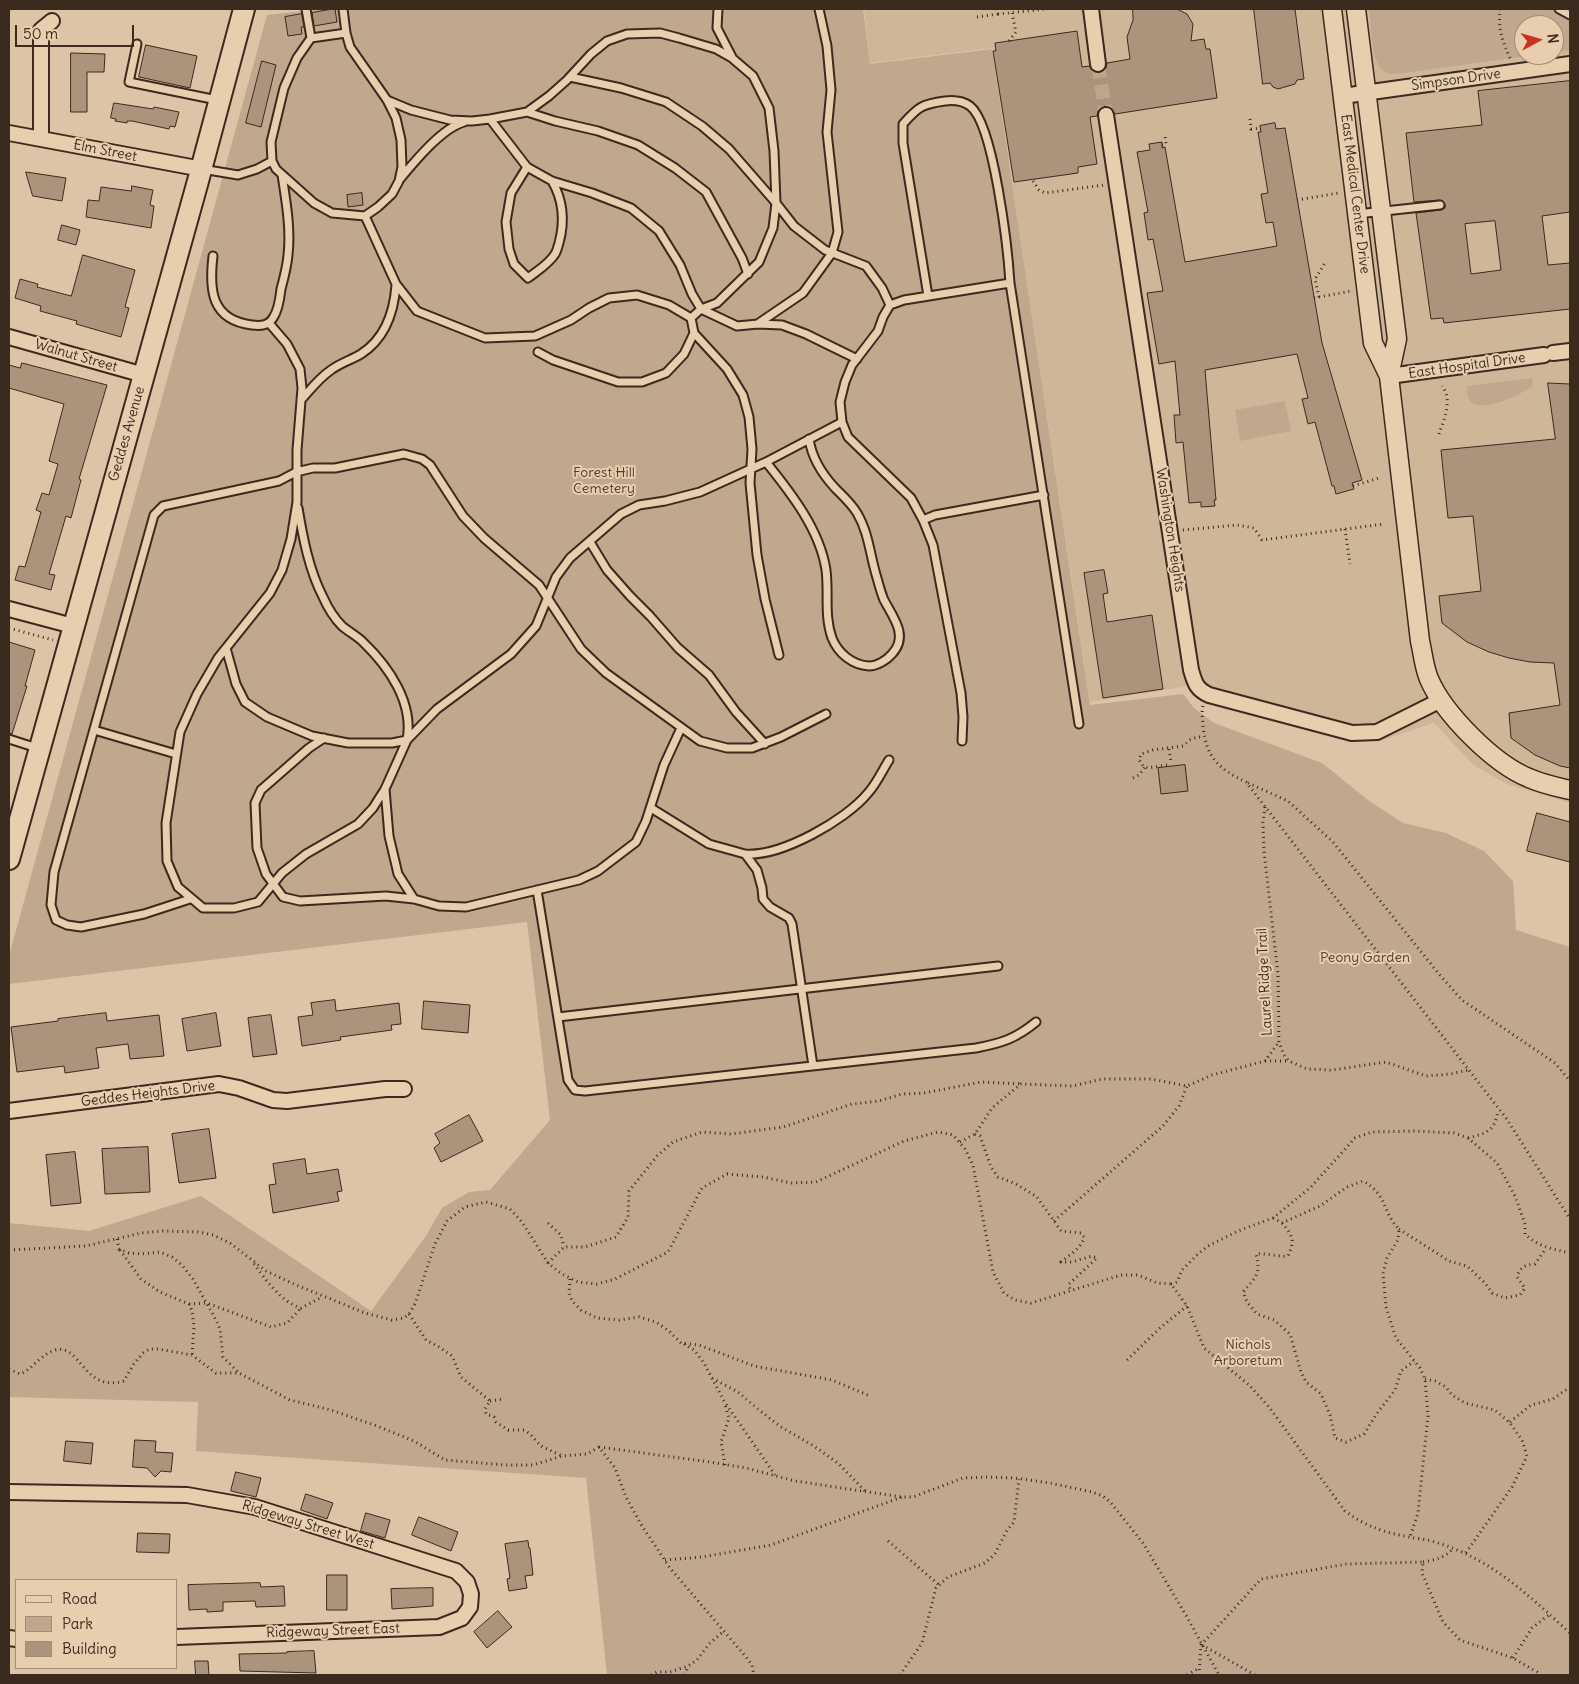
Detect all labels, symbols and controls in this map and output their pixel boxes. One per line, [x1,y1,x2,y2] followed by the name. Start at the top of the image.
[18,15,136,47] scale bar
[1514,15,1564,65] north arrow
[23,24,58,43] text: 50 m
[1543,33,1562,44] text: N
[1410,65,1502,95] street label: Simpson Drive
[1337,113,1373,275] street label: East Medical Center Drive
[72,137,138,165] street label: Elm Street
[33,336,119,376] street label: Walnut Street
[1407,349,1527,383] street label: East Hospital Drive
[105,384,149,484] street label: Geddes Avenue
[573,465,635,498] park label: Forest Hill Cemetery
[1152,467,1188,593] street label: Washington Heights
[1254,928,1276,1036] street label: Laurel Ridge Trail
[1320,950,1410,966] park label: Peony Garden
[80,1077,216,1111] street label: Geddes Heights Drive
[1214,1337,1282,1370] park label: Nichols Arboretum
[240,1497,376,1553] street label: Ridgeway Street West
[15,1579,178,1669] legend
[62,1589,97,1608] text: Road
[62,1614,93,1633] text: Park
[266,1620,400,1642] street label: Ridgeway Street East
[62,1639,117,1658] text: Building

